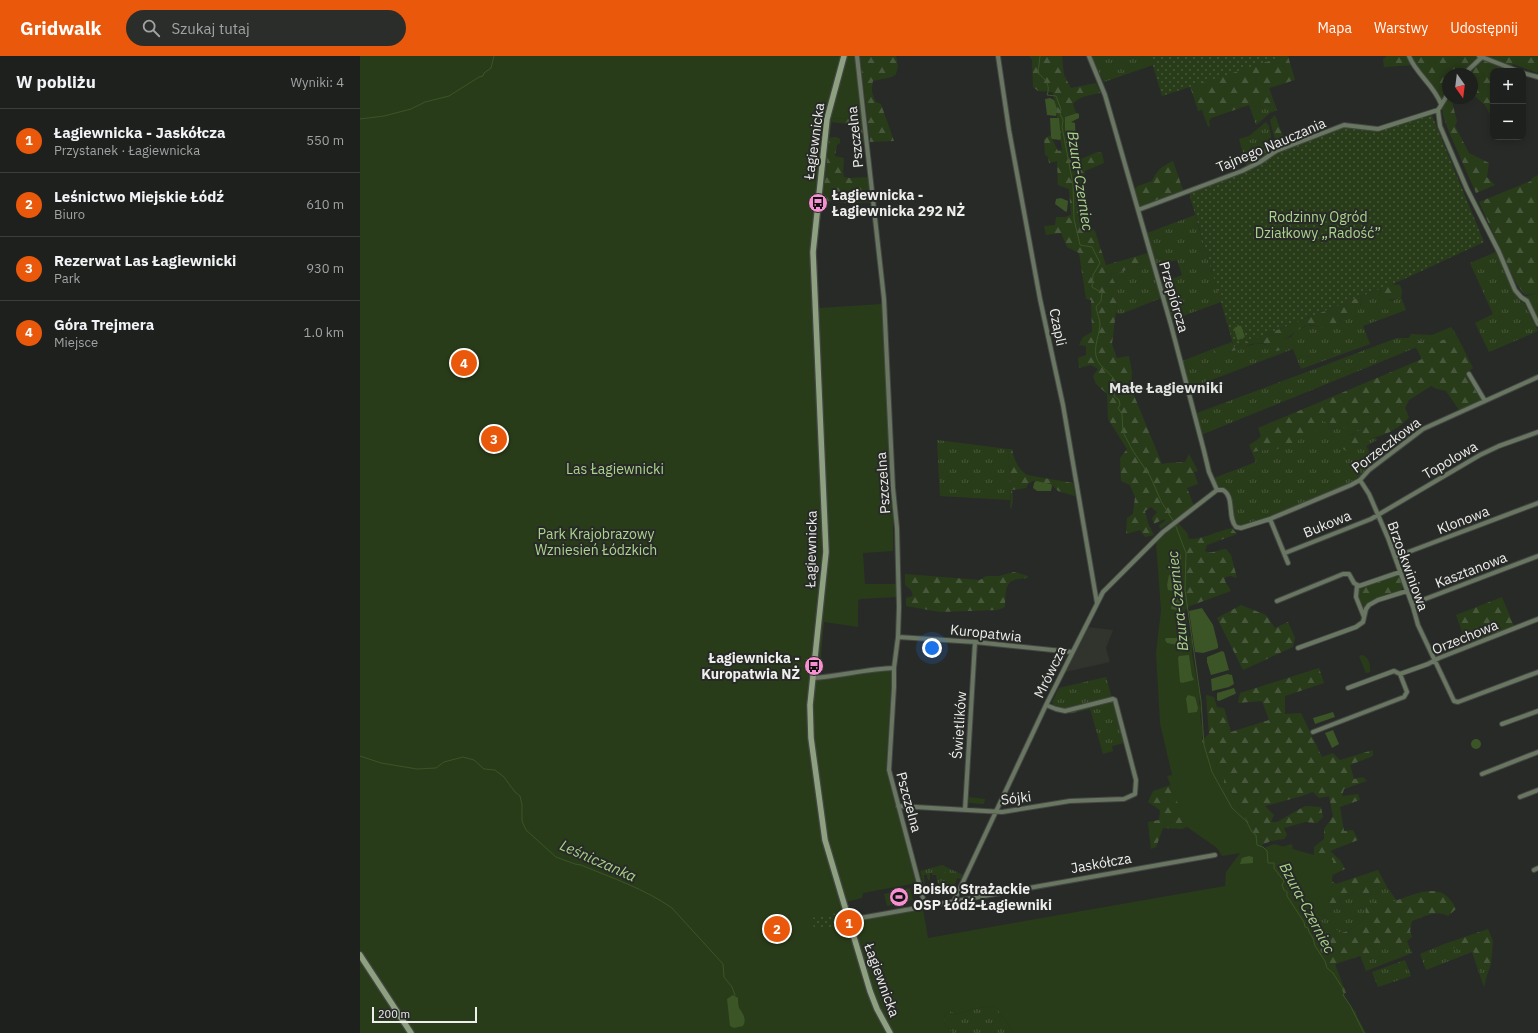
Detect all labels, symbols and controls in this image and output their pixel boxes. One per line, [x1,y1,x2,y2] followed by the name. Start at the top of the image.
[126,10,406,46] search box
[20,16,102,40] text: Gridwalk
[140,17,162,39] icon: search
[172,19,250,38] text: Szukaj tutaj
[1317,19,1352,37] text: Mapa
[1374,19,1428,37] text: Warstwy
[1450,19,1518,37] text: Udostępnij
[1442,68,1478,104] north arrow
[1490,68,1526,140] map controls
[1490,68,1526,104] button: +
[16,71,96,93] text: W pobliżu
[291,74,344,91] text: Wyniki: 4
[800,101,828,181] street label: Łagiewnicka
[1490,104,1526,140] button: −
[843,105,867,169] street label: Pszczelna
[1213,114,1329,176] street label: Tajnego Nauczania
[54,123,226,142] text: Łagiewnicka - Jaskółcza
[1063,130,1098,233] water label: Bzura-Czerniec
[25,132,33,149] text: 1
[306,132,344,149] text: 550 m
[54,142,200,159] text: Przystanek · Łagiewnicka
[831,186,965,220] place label: Łagiewnicka - Łagiewnicka 292 NŻ
[54,187,224,206] text: Leśnictwo Miejskie Łódź
[807,192,829,214] bus stop icon: Łagiewnicka - Łagiewnicka 292 NŻ
[25,196,33,213] text: 2
[306,196,344,213] text: 610 m
[54,206,85,223] text: Biuro
[1255,208,1381,242] park label: Rodzinny Ogród Działkowy „Radość”
[54,251,236,270] text: Rezerwat Las Łagiewnicki
[1155,259,1193,335] street label: Przepiórcza
[25,260,33,277] text: 3
[306,260,344,277] text: 930 m
[54,270,80,287] text: Park
[1045,306,1071,348] street label: Czapli
[54,315,154,334] text: Góra Trejmera
[25,324,33,341] text: 4
[304,324,344,341] text: 1.0 km
[54,334,98,351] text: Miejsce
[451,348,477,378] pin: 4
[1109,378,1223,397] district label: Małe Łagiewniki
[1348,413,1424,477] street label: Porzeczkowa
[481,424,507,454] pin: 3
[1419,437,1481,483] street label: Topolowa
[872,451,894,514] street label: Pszczelna
[566,460,664,478] park label: Las Łagiewnicki
[1434,502,1492,538] street label: Klonowa
[1300,506,1354,542] street label: Bukowa
[801,510,821,589] street label: Łagiewnicka
[1383,519,1433,614] street label: Brzoskwiniowa
[535,525,657,559] park label: Park Krajobrazowy Wzniesień Łódzkich
[1433,548,1510,592] street label: Kasztanowa
[1163,549,1192,652] water label: Bzura-Czerniec
[1429,615,1501,658] street label: Orzechowa
[949,620,1023,646] street label: Kuropatwia
[922,638,942,658] your location
[1030,642,1071,701] street label: Mrówcza
[701,649,800,683] place label: Łagiewnicka - Kuropatwia NŻ
[803,655,825,677] bus stop icon: Łagiewnicka - Kuropatwia NŻ
[947,690,970,760] street label: Świetlików
[892,770,926,835] street label: Pszczelna
[1000,787,1032,809] street label: Sójki
[557,835,640,886] water label: Leśniczanka
[1069,849,1133,877] street label: Jaskółcza
[1275,859,1340,957] water label: Bzura-Czerniec
[913,880,1052,914] place label: Boisko Strażackie OSP Łódź-Łagiewniki
[888,886,910,908] sports icon: Boisko Strażackie OSP Łódź-Łagiewniki
[836,908,862,938] pin: 1
[764,914,790,944] pin: 2
[860,940,904,1020] street label: Łagiewnicka
[372,1005,477,1024] scale bar
[378,1007,410,1021] text: 200 m

